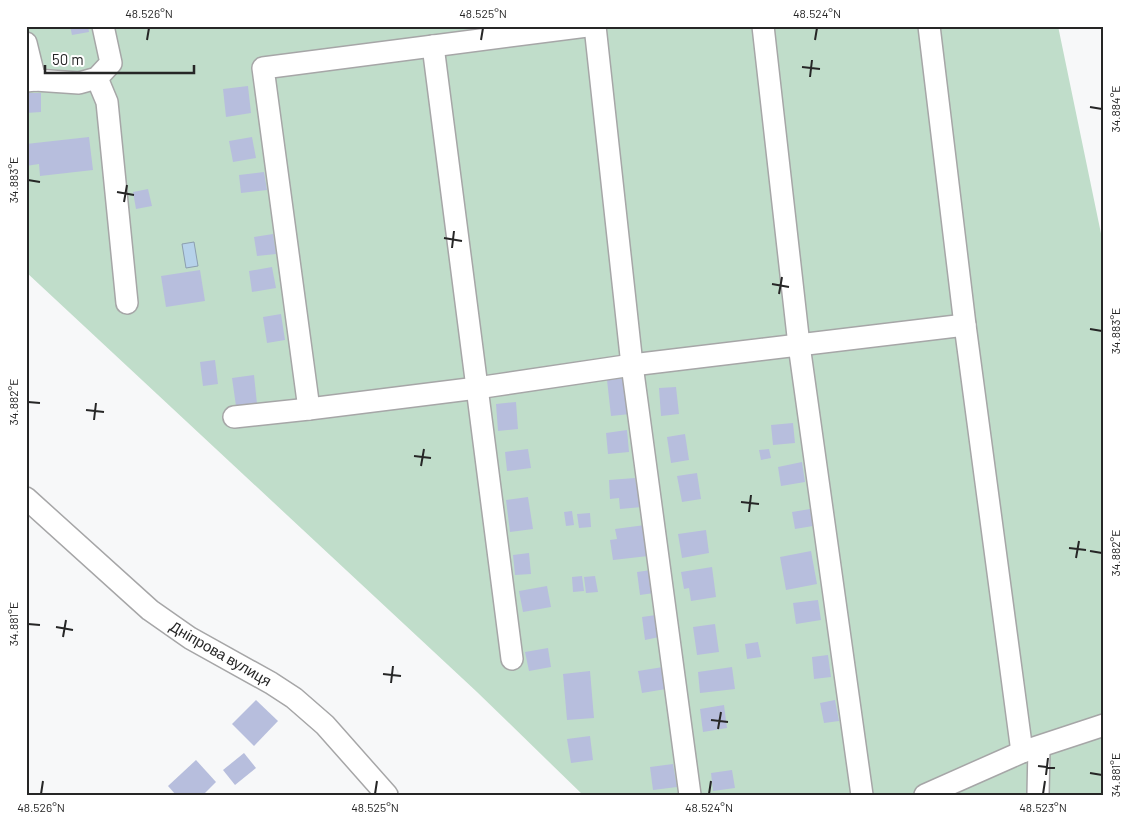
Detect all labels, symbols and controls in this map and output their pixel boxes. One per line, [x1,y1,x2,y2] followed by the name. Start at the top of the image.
[125,6,173,20] text: 48.526°N
[459,6,507,20] text: 48.525°N
[793,6,841,20] text: 48.524°N
[45,42,194,74] scale bar
[52,50,84,68] text: 50 m
[1108,85,1122,133] text: 34.884°E
[6,157,20,203] text: 34.883°E
[1108,308,1122,354] text: 34.883°E
[6,379,20,425] text: 34.882°E
[1108,530,1122,576] text: 34.882°E
[6,602,20,646] text: 34.881°E
[167,617,275,689] street label: Дніпрова вулиця
[1108,753,1122,797] text: 34.881°E
[17,800,65,814] text: 48.526°N
[351,800,399,814] text: 48.525°N
[685,800,733,814] text: 48.524°N
[1019,800,1067,814] text: 48.523°N

